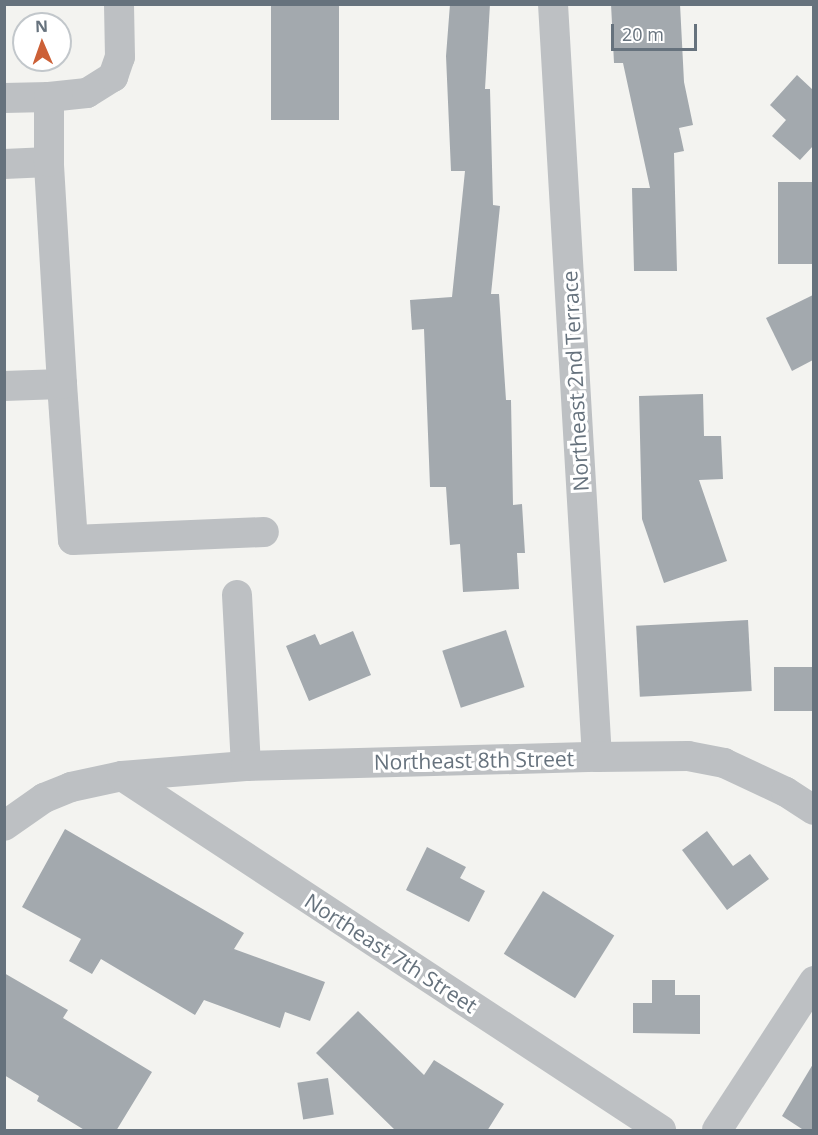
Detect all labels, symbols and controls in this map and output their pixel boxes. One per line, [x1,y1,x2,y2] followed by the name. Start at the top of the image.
[12,12,72,72] north arrow
[614,12,700,50] scale bar
[35,15,48,37] text: N
[622,22,664,46] text: 20 m
[557,270,593,492] street label: Northeast 2nd Terrace
[374,746,574,774] street label: Northeast 8th Street
[300,888,482,1018] street label: Northeast 7th Street

